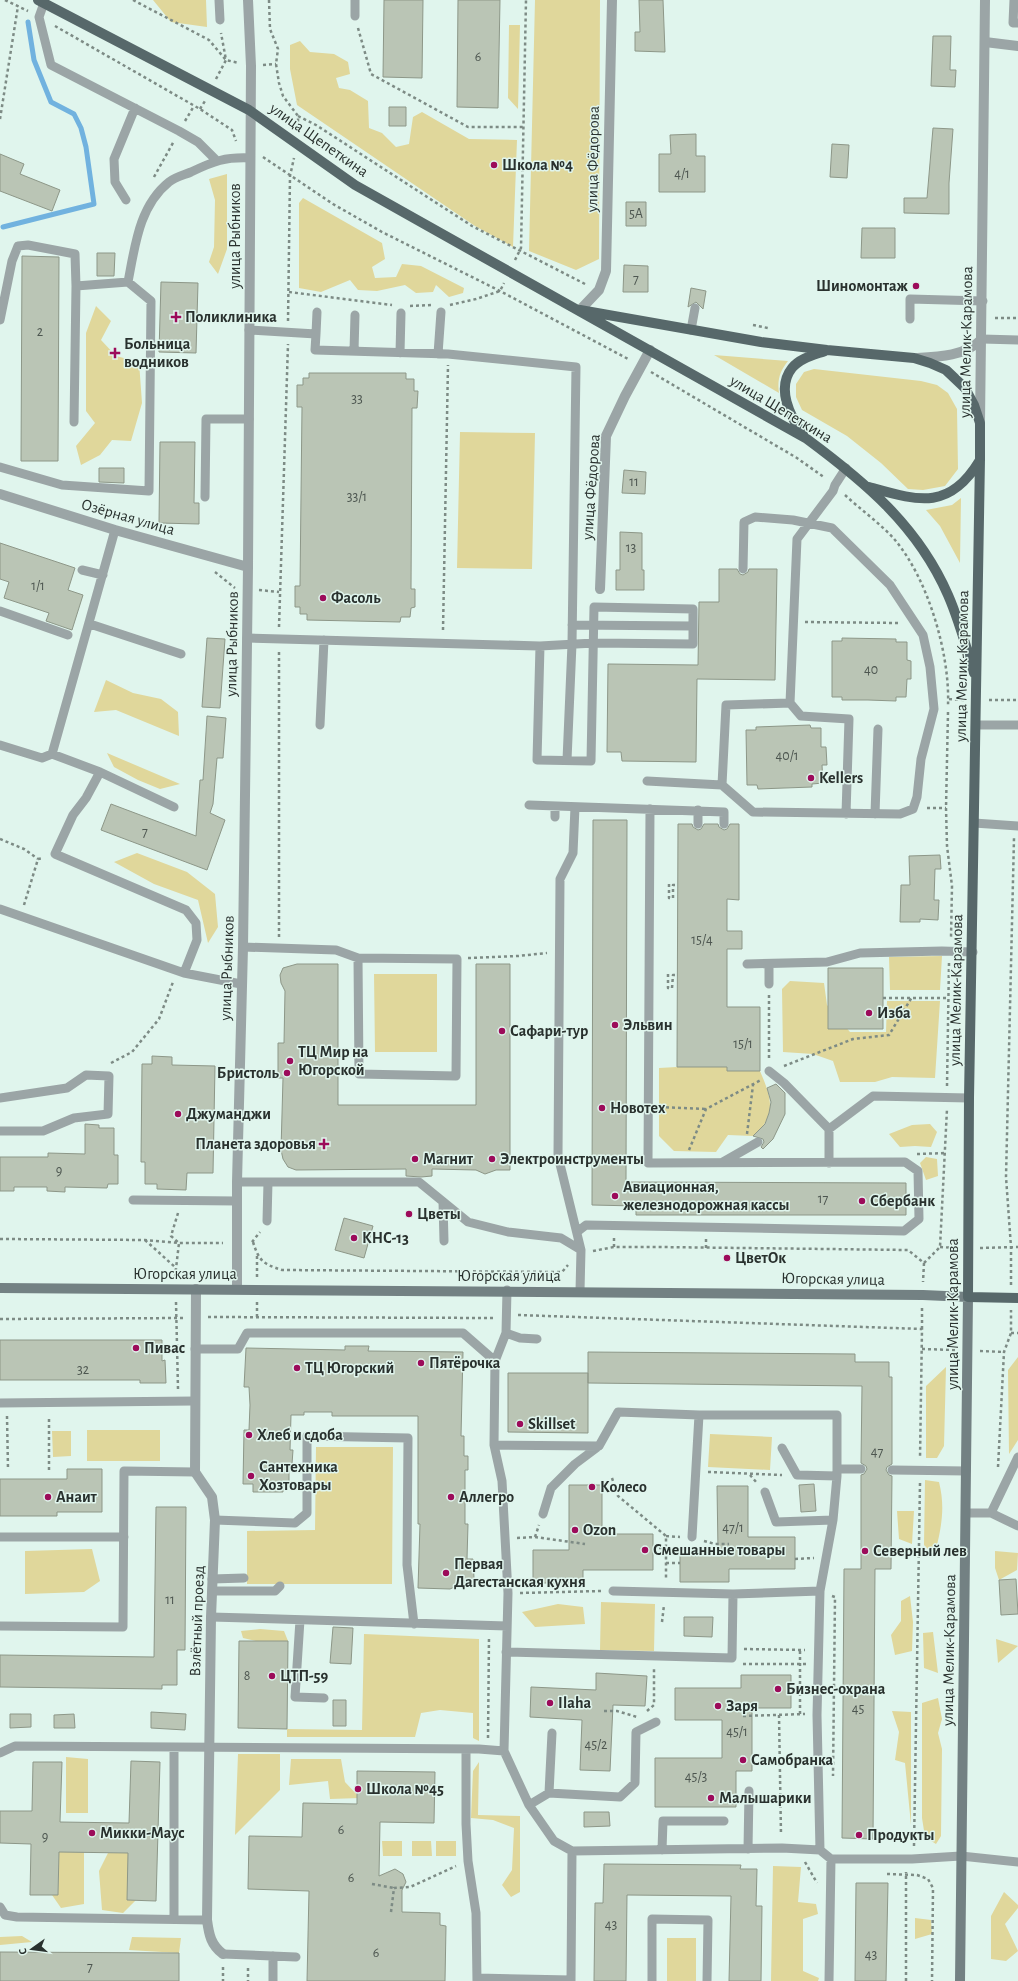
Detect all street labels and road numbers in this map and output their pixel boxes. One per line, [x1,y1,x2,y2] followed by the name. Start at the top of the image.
[265,100,371,181] street label: улица Щепеткина
[584,106,603,213] street label: улица Фёдорова
[227,183,244,290] street label: улица Рыбников
[957,266,976,419] street label: улица Мелик-Карамова
[726,372,835,447] street label: улица Щепеткина
[579,433,604,542] street label: улица Фёдорова
[79,496,177,539] street label: Озёрная улица
[953,590,972,743] street label: улица Мелик-Карамова
[223,591,242,698] street label: улица Рыбников
[947,914,966,1067] street label: улица Мелик-Карамова
[217,915,238,1022] street label: улица Рыбников
[945,1238,962,1391] street label: улица Мелик-Карамова
[133,1266,237,1283] street label: Югорская улица
[457,1268,561,1285] street label: Югорская улица
[781,1270,885,1289] street label: Югорская улица
[187,1565,207,1677] street label: Взлётный проезд
[940,1574,959,1727] street label: улица Мелик-Карамова

